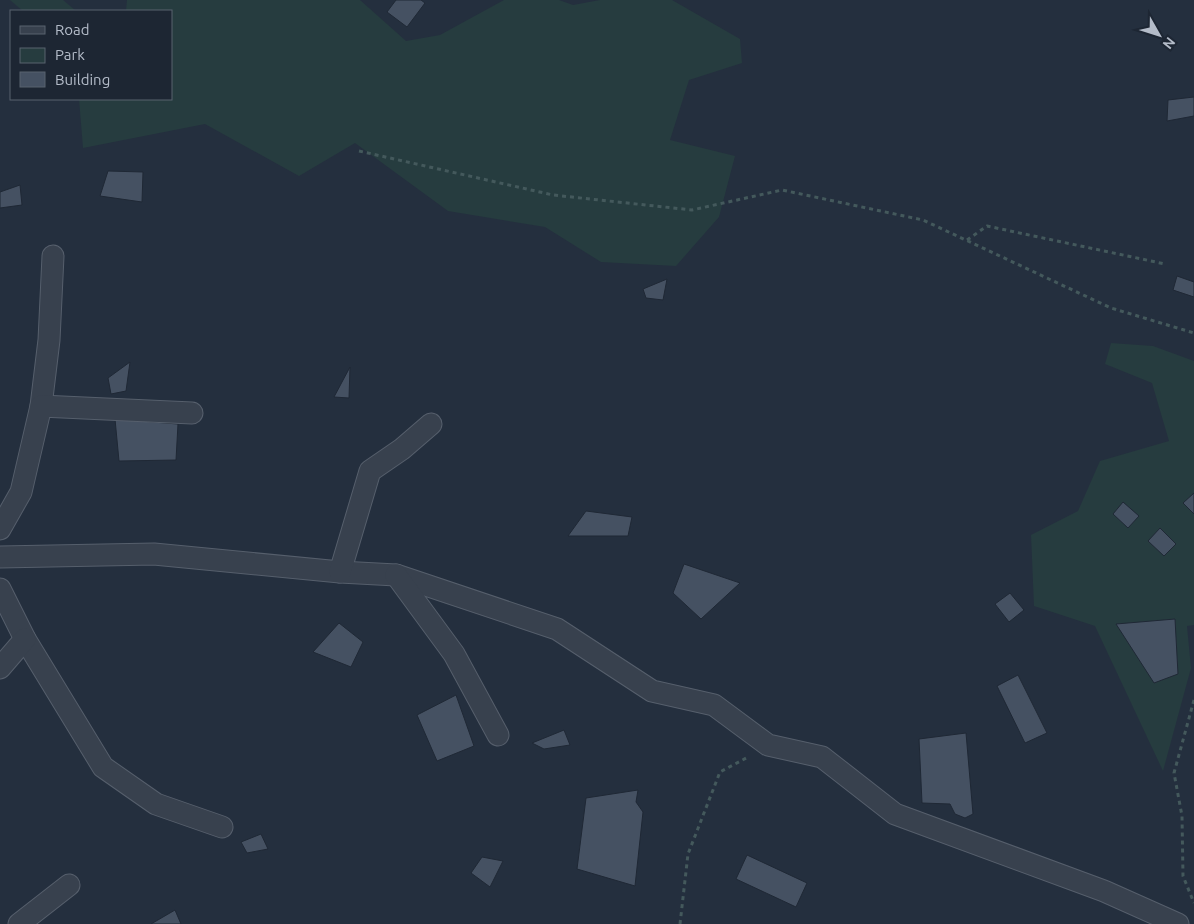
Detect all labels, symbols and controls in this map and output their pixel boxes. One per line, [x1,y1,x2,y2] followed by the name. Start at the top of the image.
[10,10,172,100] legend
[1134,10,1184,60] north arrow
[55,21,90,38] text: Road
[1160,34,1179,52] text: N
[55,46,85,63] text: Park
[55,71,110,88] text: Building

